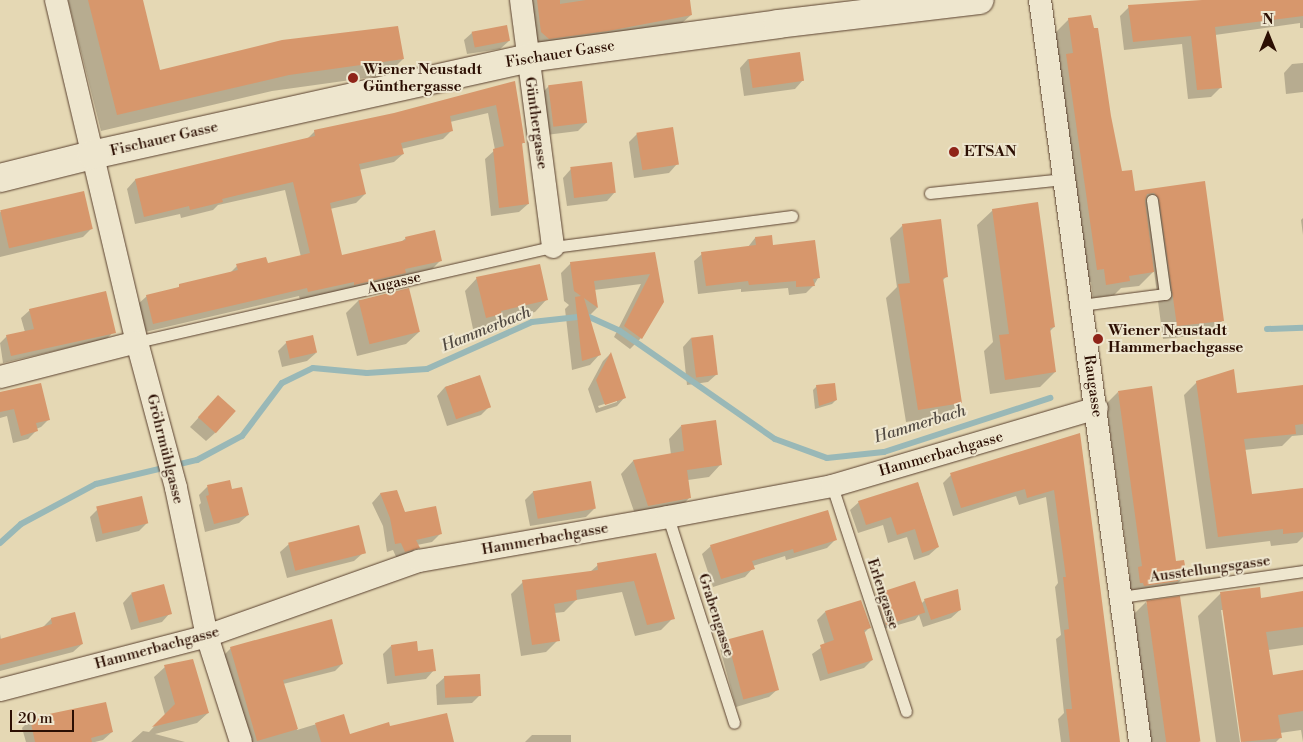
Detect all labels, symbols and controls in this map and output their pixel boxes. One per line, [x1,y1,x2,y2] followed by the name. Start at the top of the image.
[1243,10,1293,60] north arrow
[1262,11,1274,29] text: N
[504,36,616,72] street label: Fischauer Gasse
[363,60,482,95] place label: Wiener Neustadt Günthergasse
[347,72,359,84] marker: Wiener Neustadt Günthergasse
[521,76,551,170] street label: Günthergasse
[108,118,220,160] street label: Fischauer Gasse
[964,143,1017,161] place label: ETSAN
[948,146,960,158] marker: ETSAN
[365,268,423,298] street label: Augasse
[439,302,533,356] water label: Hammerbach
[1108,321,1243,356] place label: Wiener Neustadt Hammerbachgasse
[1092,333,1104,345] marker: Wiener Neustadt Hammerbachgasse
[1080,354,1106,418] street label: Raugasse
[143,392,187,506] street label: Gröhrmühlgasse
[872,401,968,447] water label: Hammerbach
[877,428,1005,480] street label: Hammerbachgasse
[480,519,610,559] street label: Hammerbachgasse
[1149,552,1271,586] street label: Ausstellungsgasse
[863,556,903,632] street label: Erlengasse
[694,571,738,659] street label: Grabengasse
[93,623,221,673] street label: Hammerbachgasse
[12,700,76,732] scale bar
[18,709,53,728] text: 20 m

